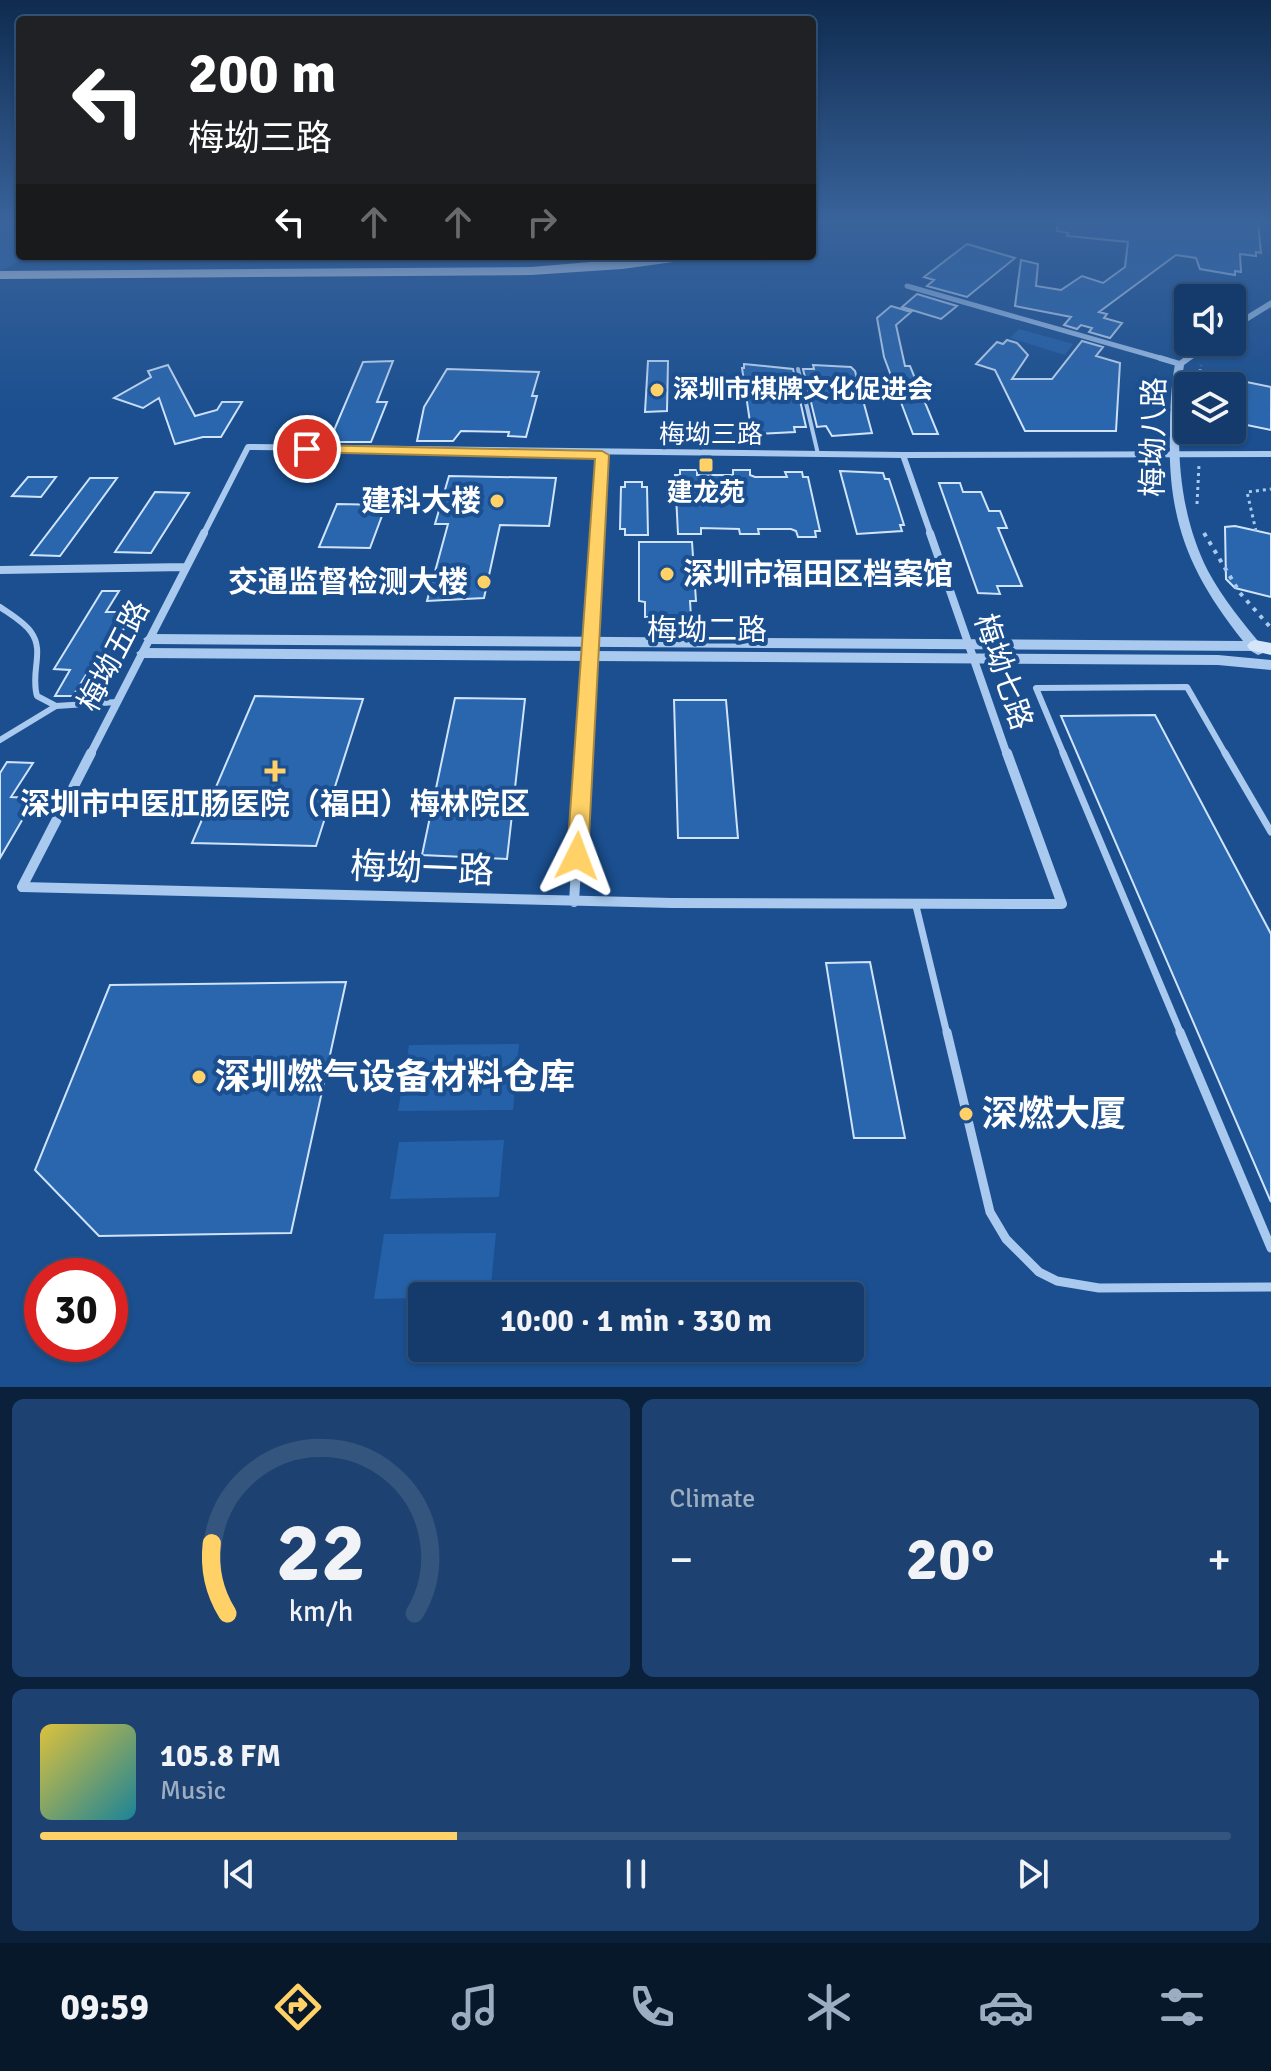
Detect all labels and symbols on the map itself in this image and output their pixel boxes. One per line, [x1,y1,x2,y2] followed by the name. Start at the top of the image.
[673,374,933,406] place label: 深圳市棋牌文化促进会
[1134,377,1174,497] street label: 梅坳八路
[648,381,666,399] marker: 深圳市棋牌文化促进会
[273,415,341,483] pin
[659,419,763,451] street label: 梅坳三路
[697,456,715,474] marker: 建龙苑
[667,477,745,509] place label: 建龙苑
[361,483,481,520] place label: 建科大楼
[488,492,506,510] marker: 建科大楼
[683,556,953,593] place label: 深圳市福田区档案馆
[228,564,468,601] place label: 交通监督检测大楼
[658,565,676,583] marker: 深圳市福田区档案馆
[475,573,493,591] marker: 交通监督检测大楼
[70,594,158,718] street label: 梅坳五路
[966,609,1040,735] street label: 梅坳七路
[647,612,767,649] street label: 梅坳二路
[264,760,286,782] marker: 深圳市中医肛肠医院（福田）梅林院区
[20,786,530,823] place label: 深圳市中医肛肠医院（福田）梅林院区
[535,814,619,898] position arrow
[349,844,495,894] street label: 梅坳一路
[215,1055,575,1100] place label: 深圳燃气设备材料仓库
[190,1068,208,1086] marker: 深圳燃气设备材料仓库
[982,1092,1126,1137] place label: 深燃大厦
[957,1105,975,1123] marker: 深燃大厦
[24,1258,128,1362] speed limit sign: 30

